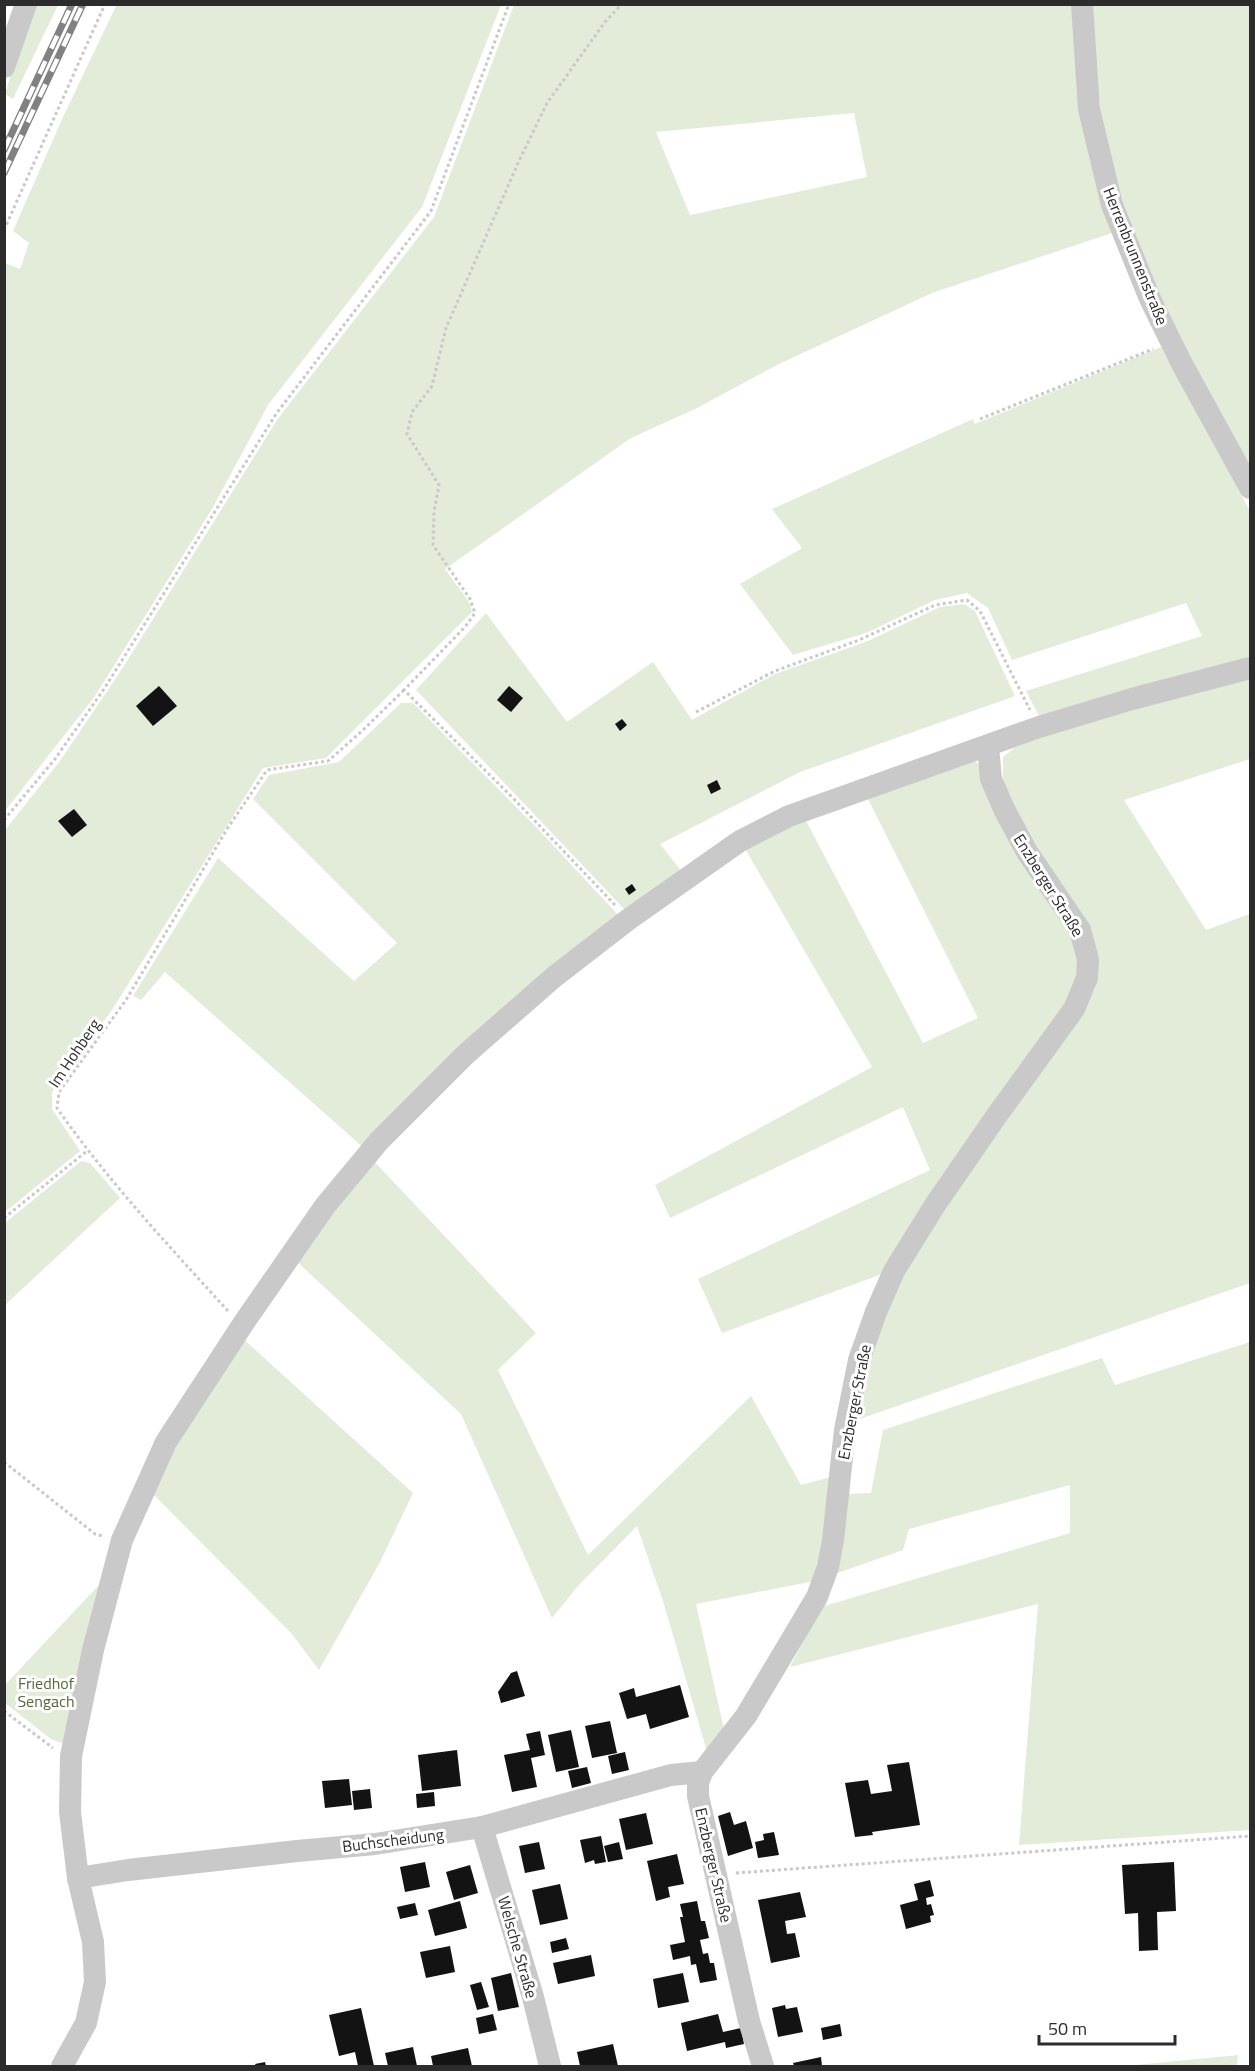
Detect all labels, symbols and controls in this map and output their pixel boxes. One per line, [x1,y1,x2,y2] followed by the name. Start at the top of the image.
[1097,184,1175,328] street label: Herrenbrunnenstraße
[1008,829,1090,941] street label: Enzberger Straße
[42,1014,106,1092] street label: Im Hohberg
[831,1342,877,1462] street label: Enzberger Straße
[17,1671,75,1713] park label: Friedhof Sengach
[689,1805,739,1925] street label: Enzberger Straße
[341,1822,445,1858] street label: Buchscheidung
[492,1893,544,2001] street label: Welsche Straße
[1039,2008,1176,2046] scale bar
[1048,2015,1087,2042] text: 50 m

